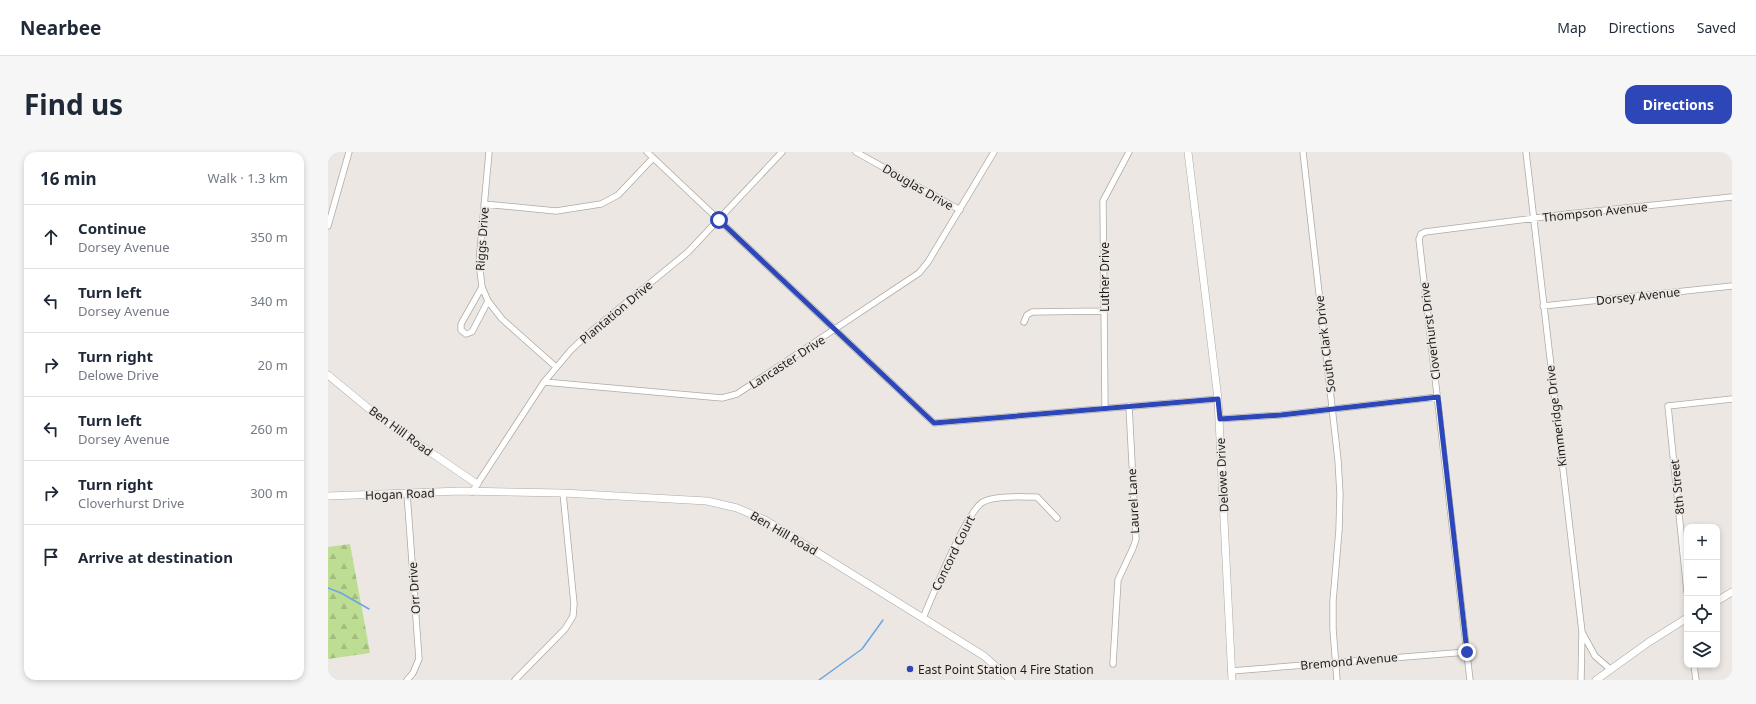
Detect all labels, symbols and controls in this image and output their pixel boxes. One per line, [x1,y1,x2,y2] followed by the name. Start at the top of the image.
[20,15,101,41] text: Nearbee
[1557,18,1586,37] text: Map
[1608,18,1675,37] text: Directions
[1697,18,1736,37] text: Saved
[24,85,123,123] text: Find us
[1625,85,1732,124] button: Directions
[879,160,957,214] street label: Douglas Drive
[40,167,97,190] text: 16 min
[208,169,288,187] text: Walk · 1.3 km
[1542,198,1649,226] street label: Thompson Avenue
[471,206,493,271] street label: Riggs Drive
[710,211,728,229] route start
[78,218,146,238] text: Continue
[40,226,62,248] icon: ahead
[250,228,288,246] text: 350 m
[78,238,170,256] text: Dorsey Avenue
[1096,242,1113,312] street label: Luther Drive
[576,276,656,348] street label: Plantation Drive
[1416,281,1444,381] street label: Cloverhurst Drive
[78,282,142,302] text: Turn left
[1595,283,1681,309] street label: Dorsey Avenue
[40,290,62,312] icon: left
[250,292,288,310] text: 340 m
[1311,294,1339,394] street label: South Clark Drive
[78,302,170,320] text: Dorsey Avenue
[746,331,829,393] street label: Lancaster Drive
[78,346,153,366] text: Turn right
[40,354,62,376] icon: right
[258,356,288,374] text: 20 m
[1541,364,1571,468] street label: Kimmeridge Drive
[78,366,159,384] text: Delowe Drive
[366,402,436,460] street label: Ben Hill Road
[78,410,142,430] text: Turn left
[40,418,62,440] icon: left
[250,420,288,438] text: 260 m
[78,430,170,448] text: Dorsey Avenue
[1212,437,1232,513] street label: Delowe Drive
[1666,458,1688,515] street label: 8th Street
[1123,468,1143,534] street label: Laurel Lane
[78,474,153,494] text: Turn right
[40,482,62,504] icon: right
[250,484,288,502] text: 300 m
[365,484,435,504] street label: Hogan Road
[78,494,184,512] text: Cloverhurst Drive
[747,507,821,559] street label: Ben Hill Road
[927,512,979,594] street label: Concord Court
[1684,524,1720,668] map controls
[1684,524,1720,560] button: +
[40,546,62,568] icon: arrive
[78,547,233,567] text: Arrive at destination
[1684,560,1720,596] button: −
[404,561,424,615] street label: Orr Drive
[1684,596,1720,632] button: locate
[1684,632,1720,668] button: layers
[1458,643,1476,661] route end
[1300,648,1399,674] street label: Bremond Avenue
[918,661,1094,678] place label: East Point Station 4 Fire Station
[905,664,915,674] marker: East Point Station 4 Fire Station

